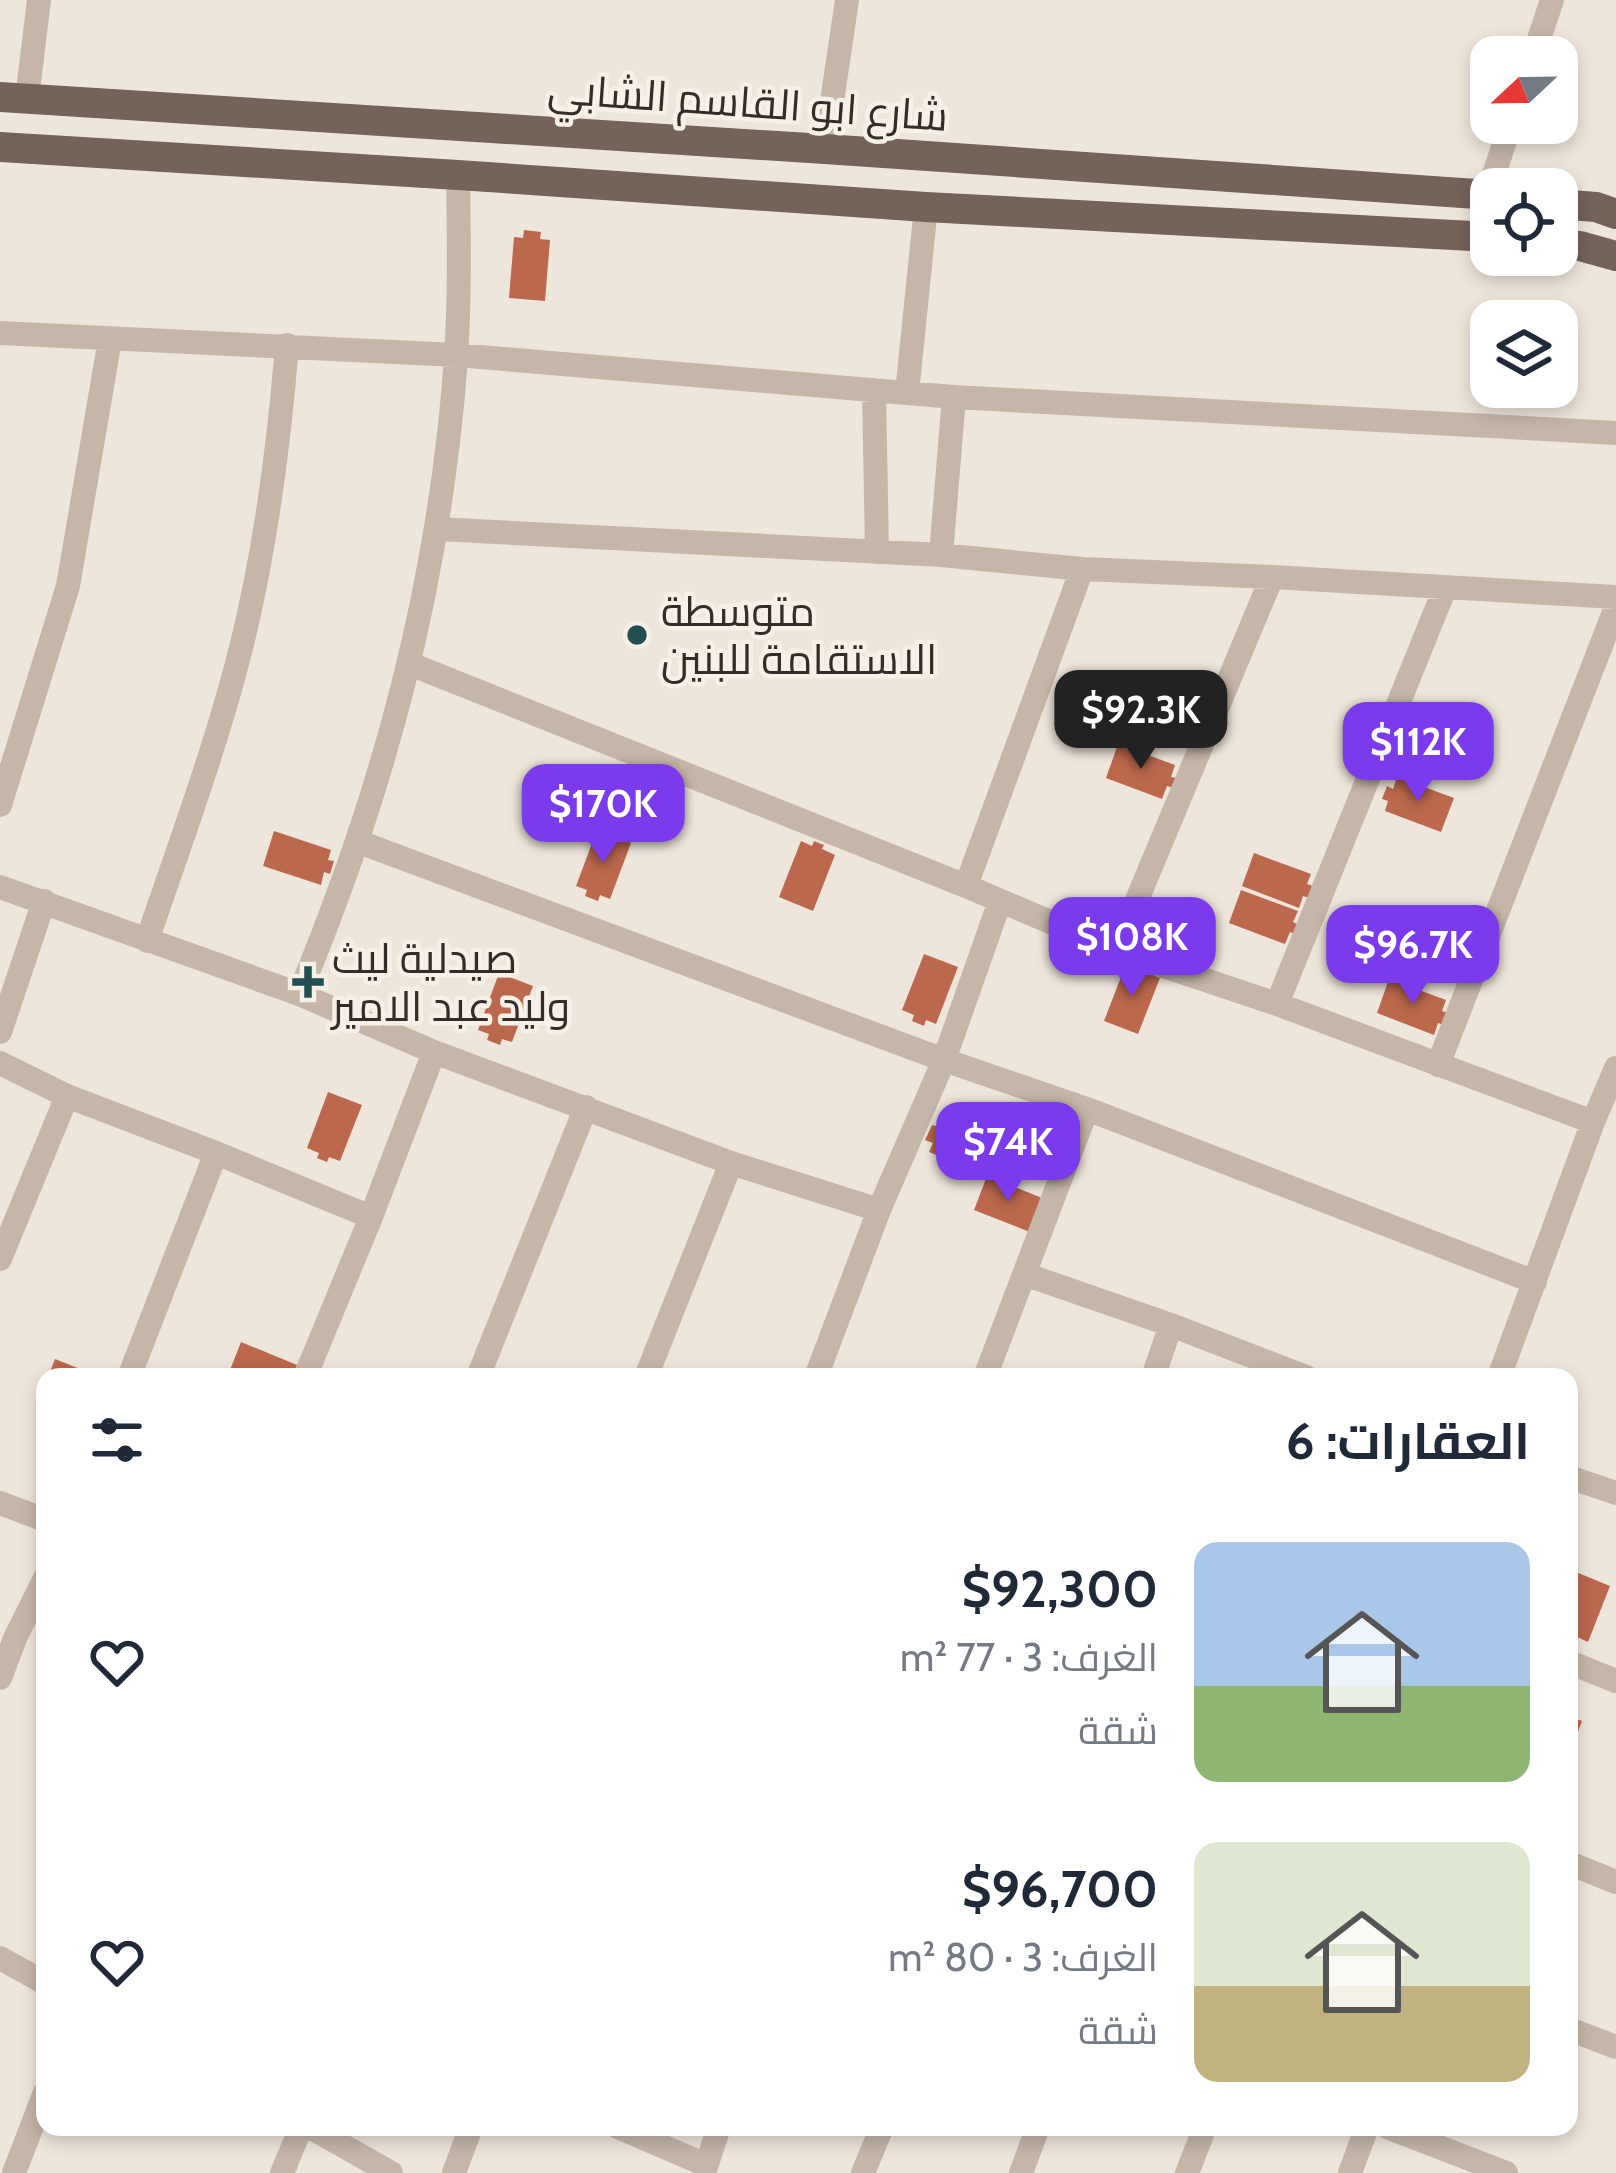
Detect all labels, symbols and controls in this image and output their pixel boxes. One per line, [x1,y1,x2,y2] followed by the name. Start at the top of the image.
[1470,36,1578,144] north arrow
[1470,36,1578,408] map controls
[546,62,950,149] street label: شارع ابو القاسم الشابي
[1470,168,1578,276] button: locate
[1470,300,1578,408] button: layers
[661,585,937,685] place label: متوسطة الاستقامة للبنين
[624,622,650,648] marker: متوسطة الاستقامة للبنين
[1043,670,1239,772] pin: $92.3K
[1081,685,1201,733] text: $92.3K
[1334,702,1502,804] pin: $112K
[1370,717,1466,765] text: $112K
[519,764,687,866] pin: $170K
[549,779,657,827] text: $170K
[1048,897,1216,999] pin: $108K
[1315,905,1511,1007] pin: $96.7K
[1076,912,1188,960] text: $108K
[1353,920,1473,968] text: $96.7K
[330,932,570,1032] place label: صيدلية ليث وليد عبد الامير
[295,969,321,995] marker: صيدلية ليث وليد عبد الامير
[937,1102,1079,1204] pin: $74K
[963,1117,1053,1165] text: $74K
[84,1407,150,1473] icon: filters
[1286,1410,1530,1472] text: العقارات: 6
[961,1558,1158,1620] text: $92,300
[1290,1590,1434,1734] icon: home
[84,1629,150,1695] icon: heart
[900,1633,1158,1681] text: الغرف: 3 · 77 m²
[1078,1706,1158,1754] text: شقة
[962,1858,1158,1920] text: $96,700
[1290,1890,1434,2034] icon: home
[84,1929,150,1995] icon: heart
[888,1933,1158,1981] text: الغرف: 3 · 80 m²
[1078,2006,1158,2054] text: شقة

